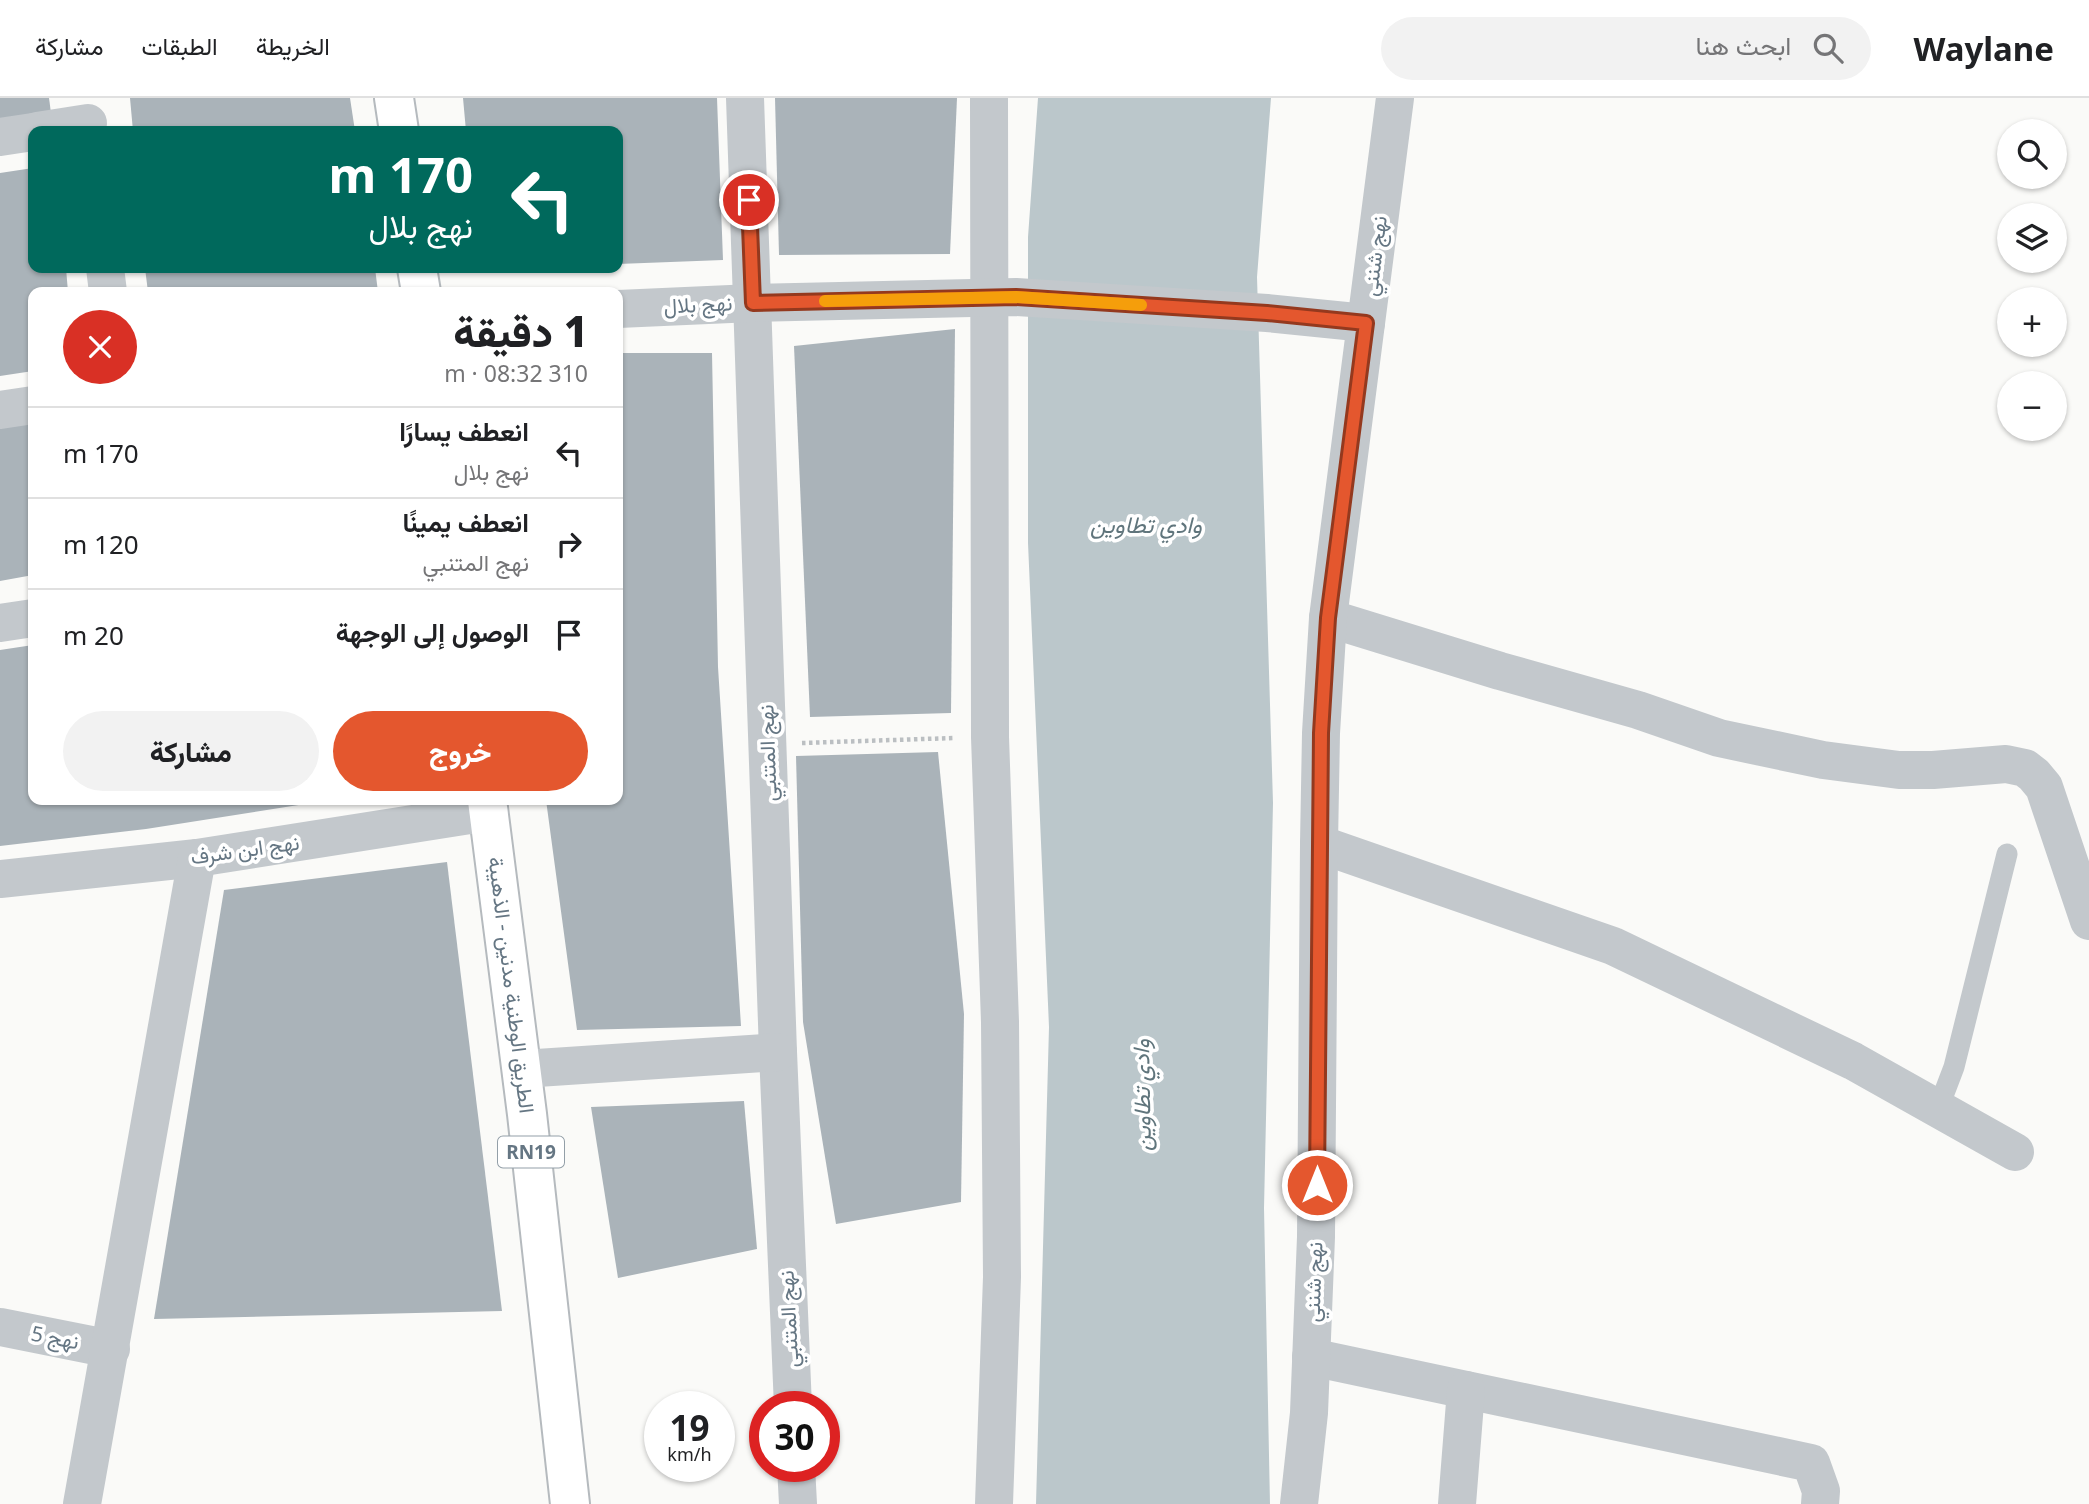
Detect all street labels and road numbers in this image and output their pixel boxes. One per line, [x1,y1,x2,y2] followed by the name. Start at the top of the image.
[1355,214,1397,298] street label: نهج شنني
[663,288,733,321] street label: نهج بلال
[751,704,787,802] street label: نهج المتنبي
[189,828,301,871] street label: نهج ابن شرف
[482,855,542,1115] street label: الطريق الوطنية مدنين - الذهيبة
[498,1136,564,1168] road number: RN19
[1298,1241,1332,1323] street label: نهج شنني
[771,1270,809,1368] street label: نهج المتنبي
[29,1319,82,1356] street label: نهج 5

